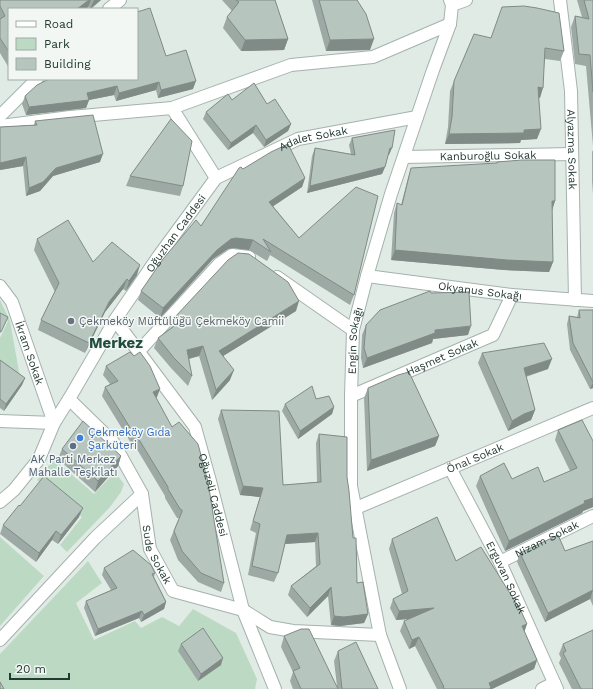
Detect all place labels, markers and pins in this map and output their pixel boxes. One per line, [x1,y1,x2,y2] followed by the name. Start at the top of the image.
[79,315,284,328] place label: Çekmeköy Müftülüğü Çekmeköy Camii
[66,316,76,326] marker: Çekmeköy Müftülüğü Çekmeköy Camii
[88,426,171,452] place label: Çekmeköy Gıda Şarküteri
[75,433,85,443] marker: Çekmeköy Gıda Şarküteri
[68,441,78,451] marker: AK Parti Merkez Mahalle Teşkilatı
[29,453,117,479] place label: AK Parti Merkez Mahalle Teşkilatı

